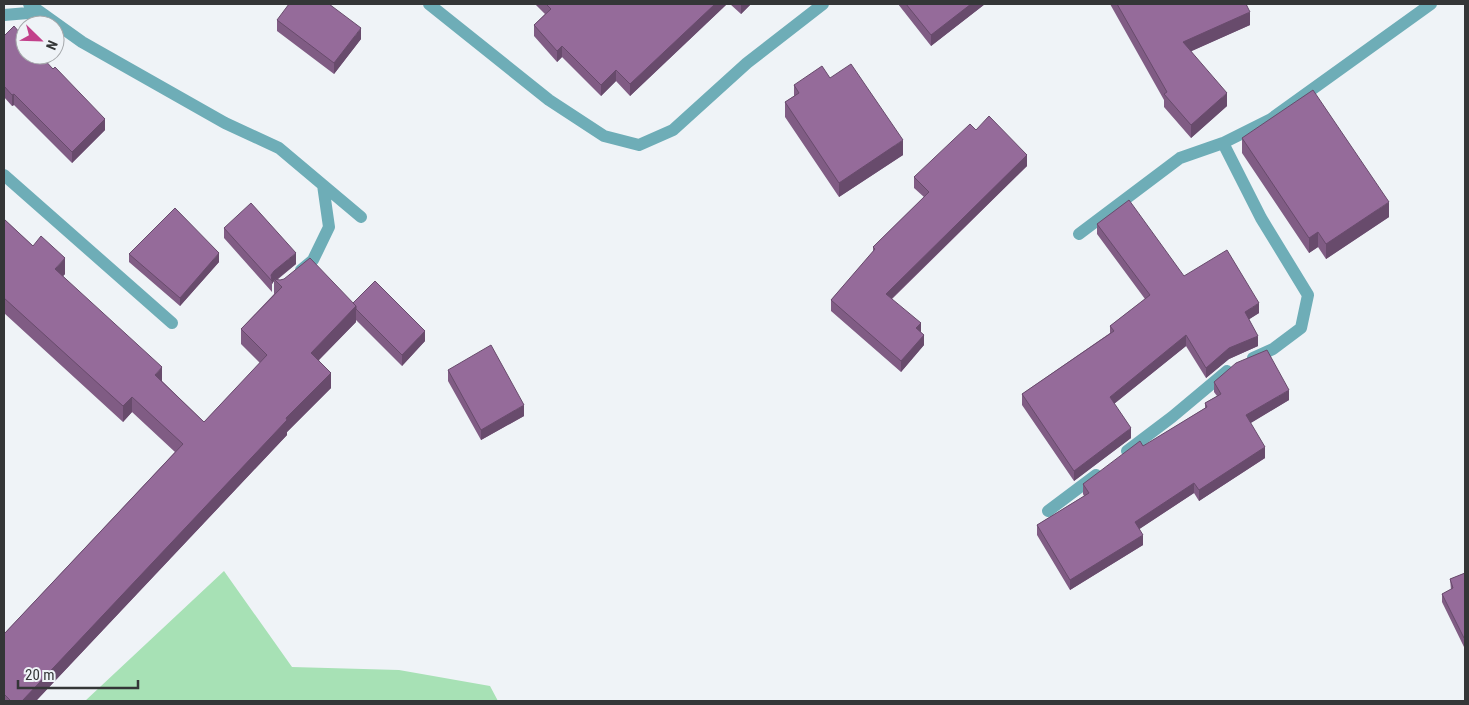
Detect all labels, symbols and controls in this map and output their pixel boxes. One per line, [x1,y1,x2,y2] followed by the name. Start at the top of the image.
[15,15,65,65] north arrow
[43,38,61,52] text: N
[18,658,138,690] scale bar
[25,666,55,684] text: 20 m

